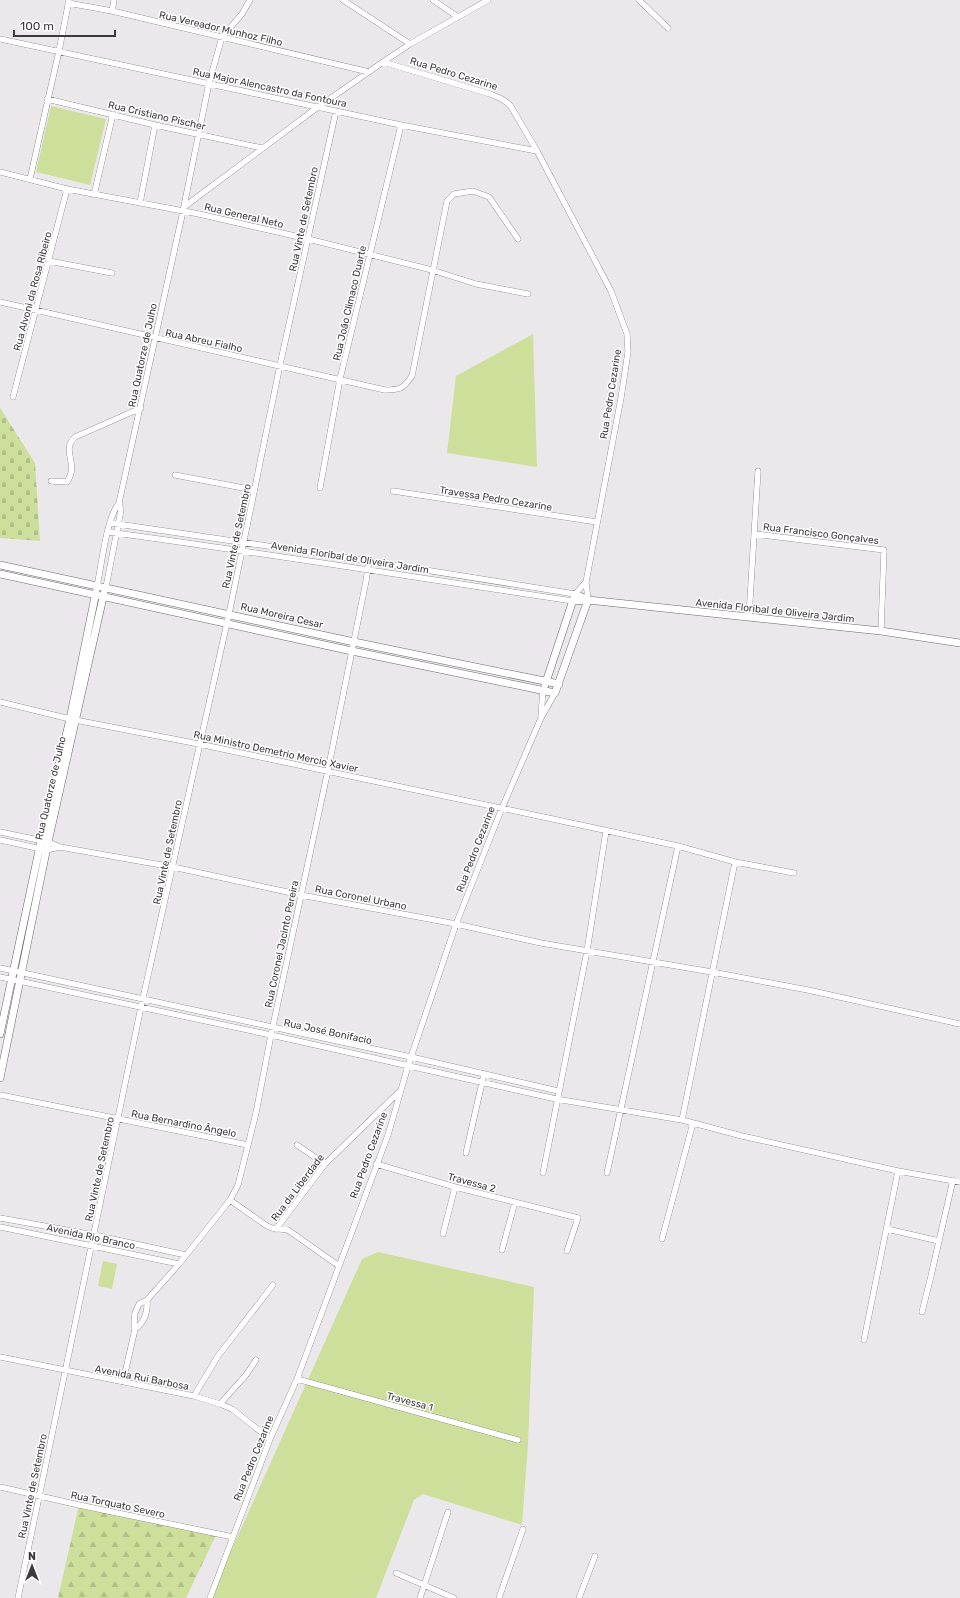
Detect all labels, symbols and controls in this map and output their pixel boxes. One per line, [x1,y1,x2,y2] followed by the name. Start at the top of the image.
[158,9,284,49] street label: Rua Vereador Munhoz Filho
[14,12,115,38] scale bar
[20,19,54,33] text: 100 m
[408,55,499,93] street label: Rua Pedro Cezarine
[192,66,348,110] street label: Rua Major Alencastro da Fontoura
[107,99,207,133] street label: Rua Cristiano Pischer
[287,166,321,273] street label: Rua Vinte de Setembro
[203,201,285,231] street label: Rua General Neto
[11,230,55,352] street label: Rua Alvoni da Rosa Ribeiro
[331,244,369,362] street label: Rua João Climaco Duarte
[126,302,160,408] street label: Rua Quatorze de Julho
[164,327,244,355] street label: Rua Abreu Fialho
[598,348,624,440] street label: Rua Pedro Cezarine
[220,483,254,590] street label: Rua Vinte de Setembro
[439,484,553,514] street label: Travessa Pedro Cezarine
[762,521,879,547] street label: Rua Francisco Gonçalves
[270,540,430,576] street label: Avenida Floribal de Oliveira Jardim
[695,597,855,625] street label: Avenida Floribal de Oliveira Jardim
[239,601,324,631] street label: Rua Moreira Cesar
[192,729,359,775] street label: Rua Ministro Demetrio Mercio Xavier
[33,735,69,841] street label: Rua Quatorze de Julho
[151,799,185,906] street label: Rua Vinte de Setembro
[454,804,498,894] street label: Rua Pedro Cezarine
[263,880,301,1009] street label: Rua Coronel Jacinto Pereira
[314,883,408,913] street label: Rua Coronel Urbano
[283,1017,373,1047] street label: Rua José Bonifacio
[130,1108,238,1140] street label: Rua Bernardino Ângelo
[348,1110,390,1200] street label: Rua Pedro Cezarine
[83,1116,117,1223] street label: Rua Vinte de Setembro
[269,1151,327,1223] street label: Rua da Liberdade
[446,1171,497,1195] street label: Travessa 2
[45,1222,136,1252] street label: Avenida Rio Branco
[94,1363,190,1393] street label: Avenida Rui Barbosa
[385,1390,434,1414] street label: Travessa 1
[231,1414,277,1503] street label: Rua Pedro Cezarine
[16,1433,50,1540] street label: Rua Vinte de Setembro
[70,1489,166,1521] street label: Rua Torquato Severo
[12,1546,52,1586] north arrow
[28,1550,36,1563] text: N

